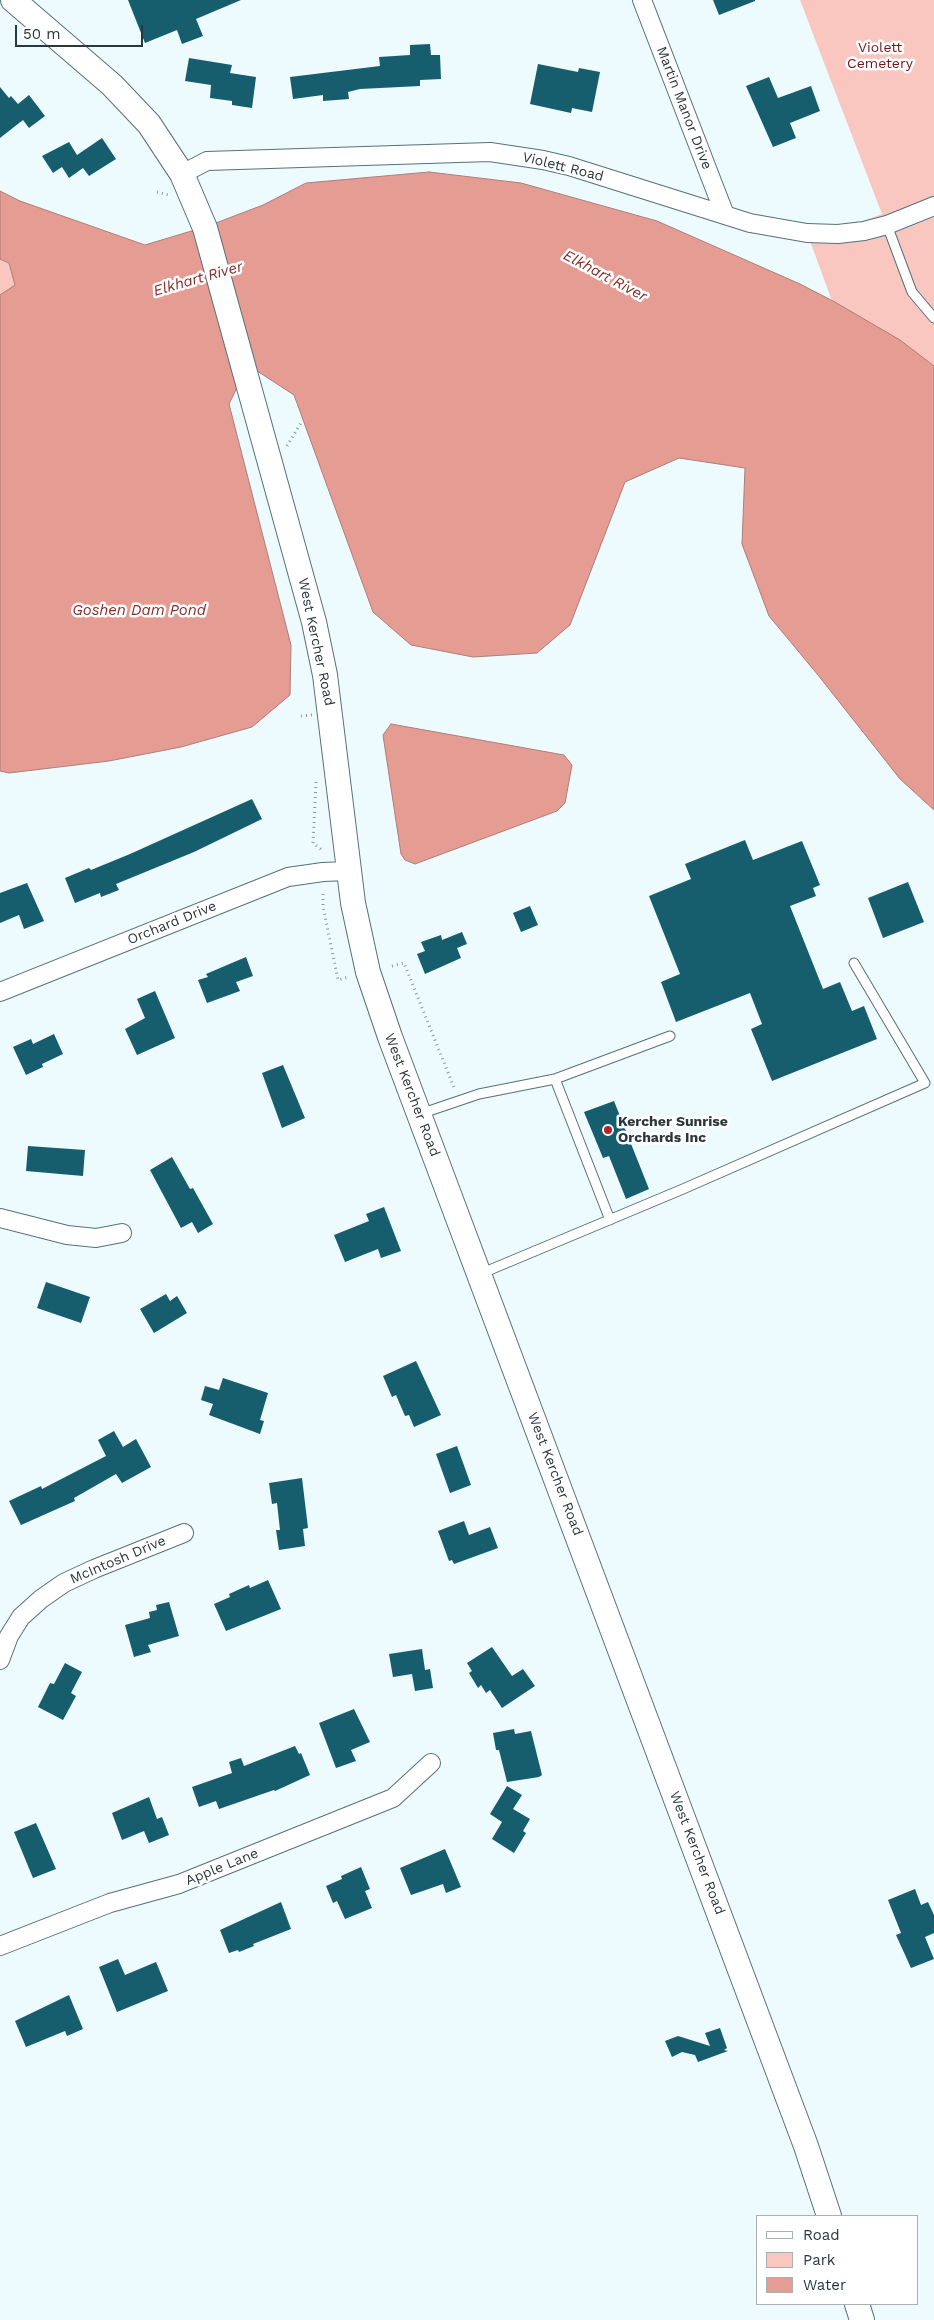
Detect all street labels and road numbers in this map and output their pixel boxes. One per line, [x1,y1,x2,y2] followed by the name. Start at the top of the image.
[653,44,715,172] street label: Martin Manor Drive
[521,149,605,185] street label: Violett Road
[294,576,338,708] street label: West Kercher Road
[125,898,219,948] street label: Orchard Drive
[381,1031,443,1159] street label: West Kercher Road
[524,1410,586,1538] street label: West Kercher Road
[68,1532,168,1588] street label: McIntosh Drive
[666,1789,728,1917] street label: West Kercher Road
[183,1845,261,1889] street label: Apple Lane

